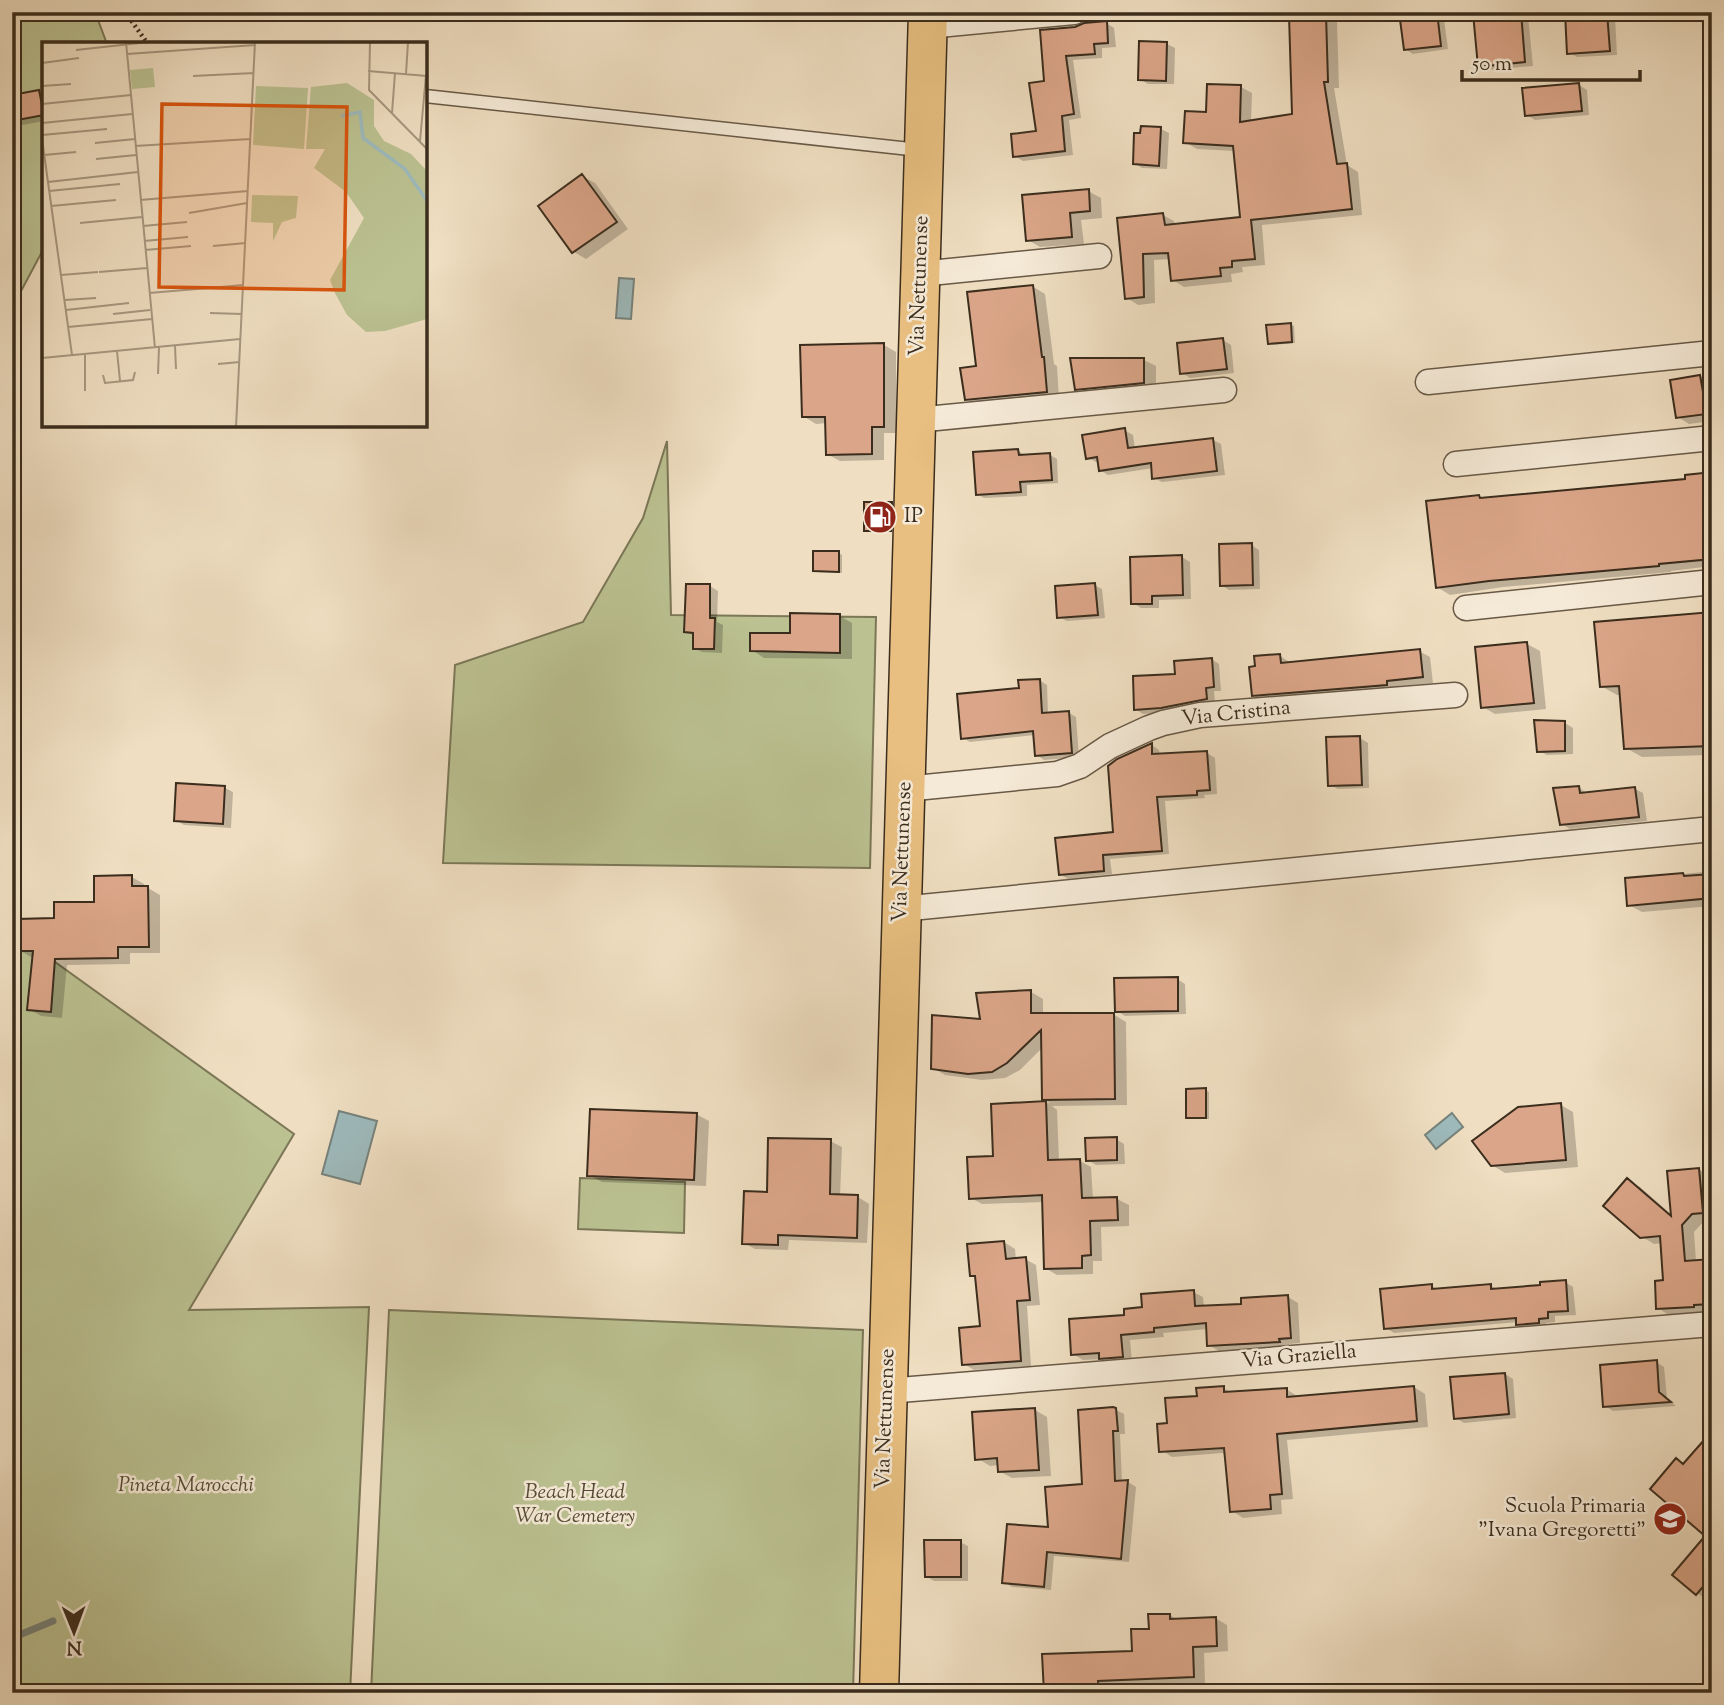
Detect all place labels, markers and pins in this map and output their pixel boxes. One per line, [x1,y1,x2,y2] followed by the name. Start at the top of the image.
[861,498,899,536] fuel station icon: IP
[904,502,923,532] place label: IP
[1478,1492,1646,1546] place label: Scuola Primaria "Ivana Gregoretti"
[1651,1500,1689,1538] school or university icon: Scuola Primaria "Ivana Gregoretti"

